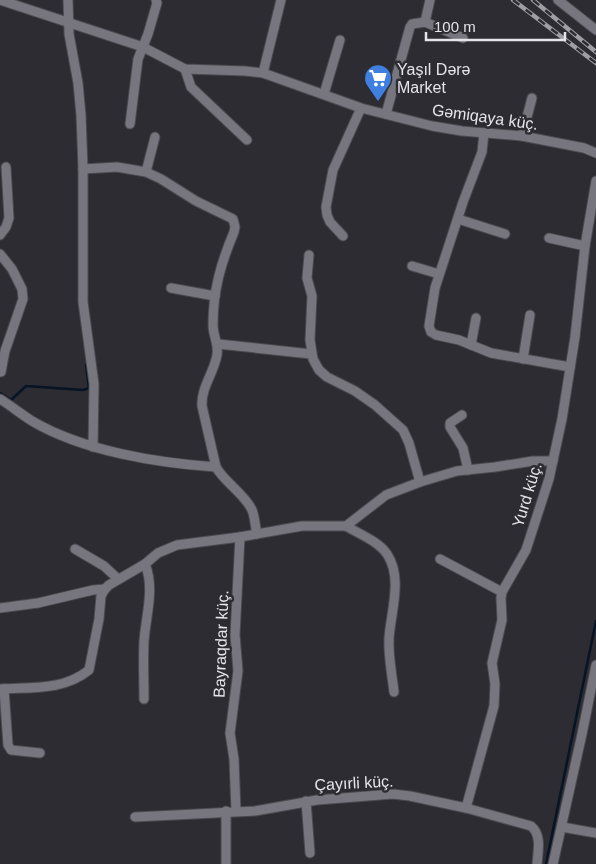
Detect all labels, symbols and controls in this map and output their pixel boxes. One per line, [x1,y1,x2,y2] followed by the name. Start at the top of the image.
[426,10,565,42] scale bar
[434,18,476,35] text: 100 m
[397,61,471,96] place label: Yaşıl Dərə Market
[363,63,393,102] supermarket icon: Yaşıl Dərə Market
[431,101,539,133] street label: Gəmiqaya küç.
[509,461,545,529] street label: Yurd küç.
[211,590,231,698] street label: Bayraqdar küç.
[314,772,394,794] street label: Çayırli küç.

